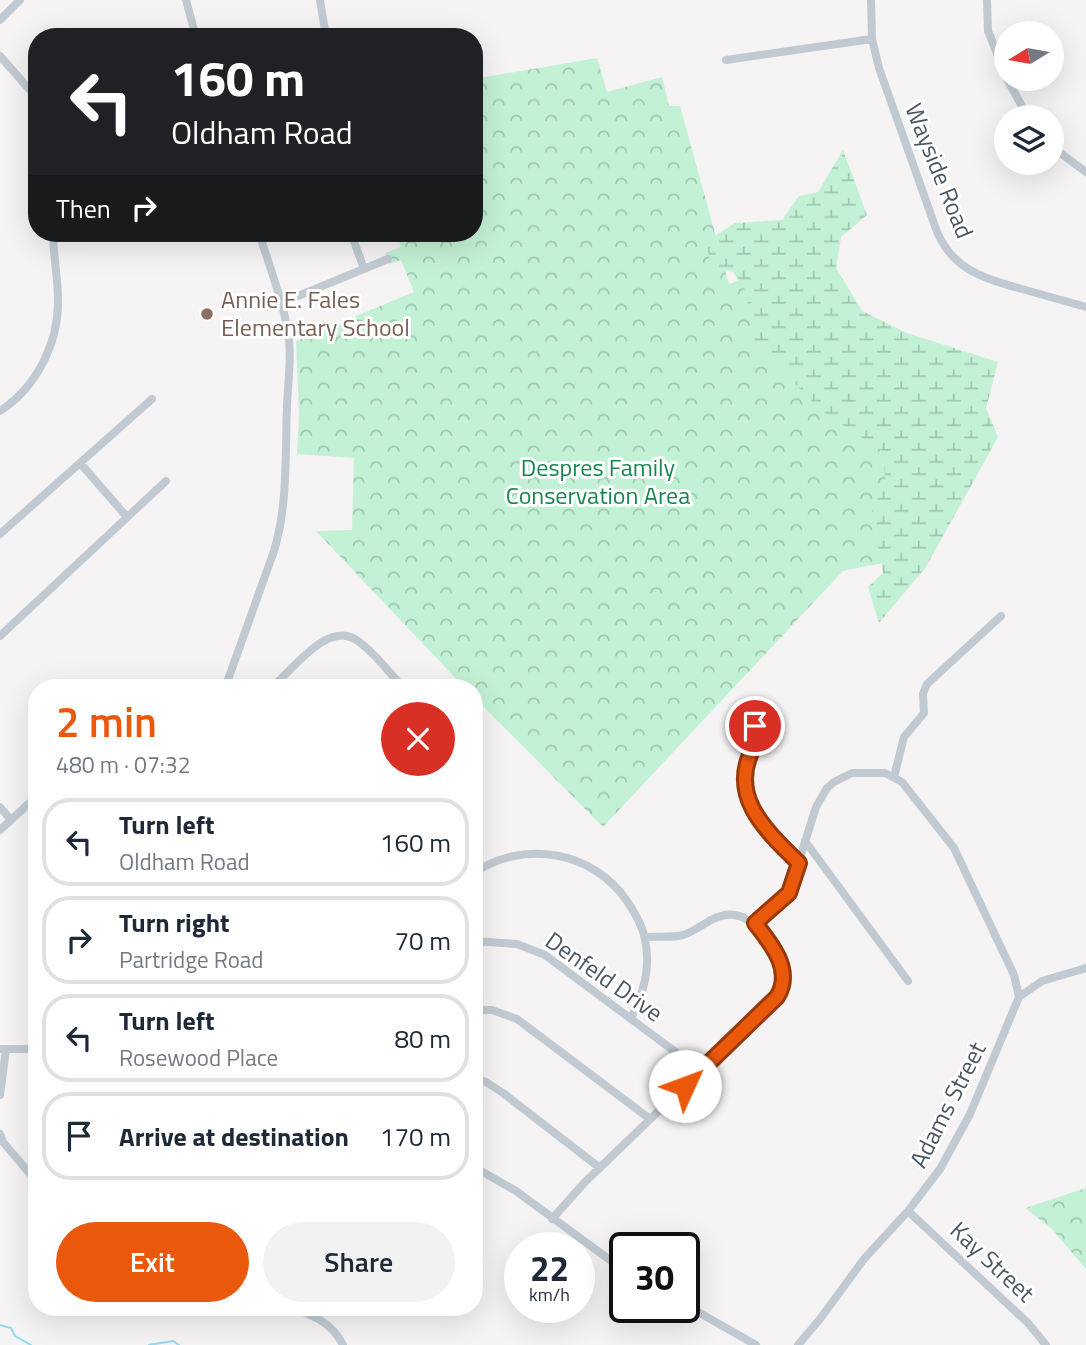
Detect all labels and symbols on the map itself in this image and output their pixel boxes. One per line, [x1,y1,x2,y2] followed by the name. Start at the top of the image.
[994,21,1064,91] north arrow
[897,98,983,244] street label: Wayside Road
[221,281,410,345] place label: Annie E. Fales Elementary School
[199,306,215,322] marker: Annie E. Fales Elementary School
[506,449,690,513] park label: Despres Family Conservation Area
[725,696,785,756] pin
[538,922,671,1030] street label: Denfeld Drive
[900,1035,995,1174] street label: Adams Street
[648,1049,722,1123] position arrow
[942,1213,1044,1310] street label: Kay Street
[609,1232,700,1323] speed limit sign: 30

